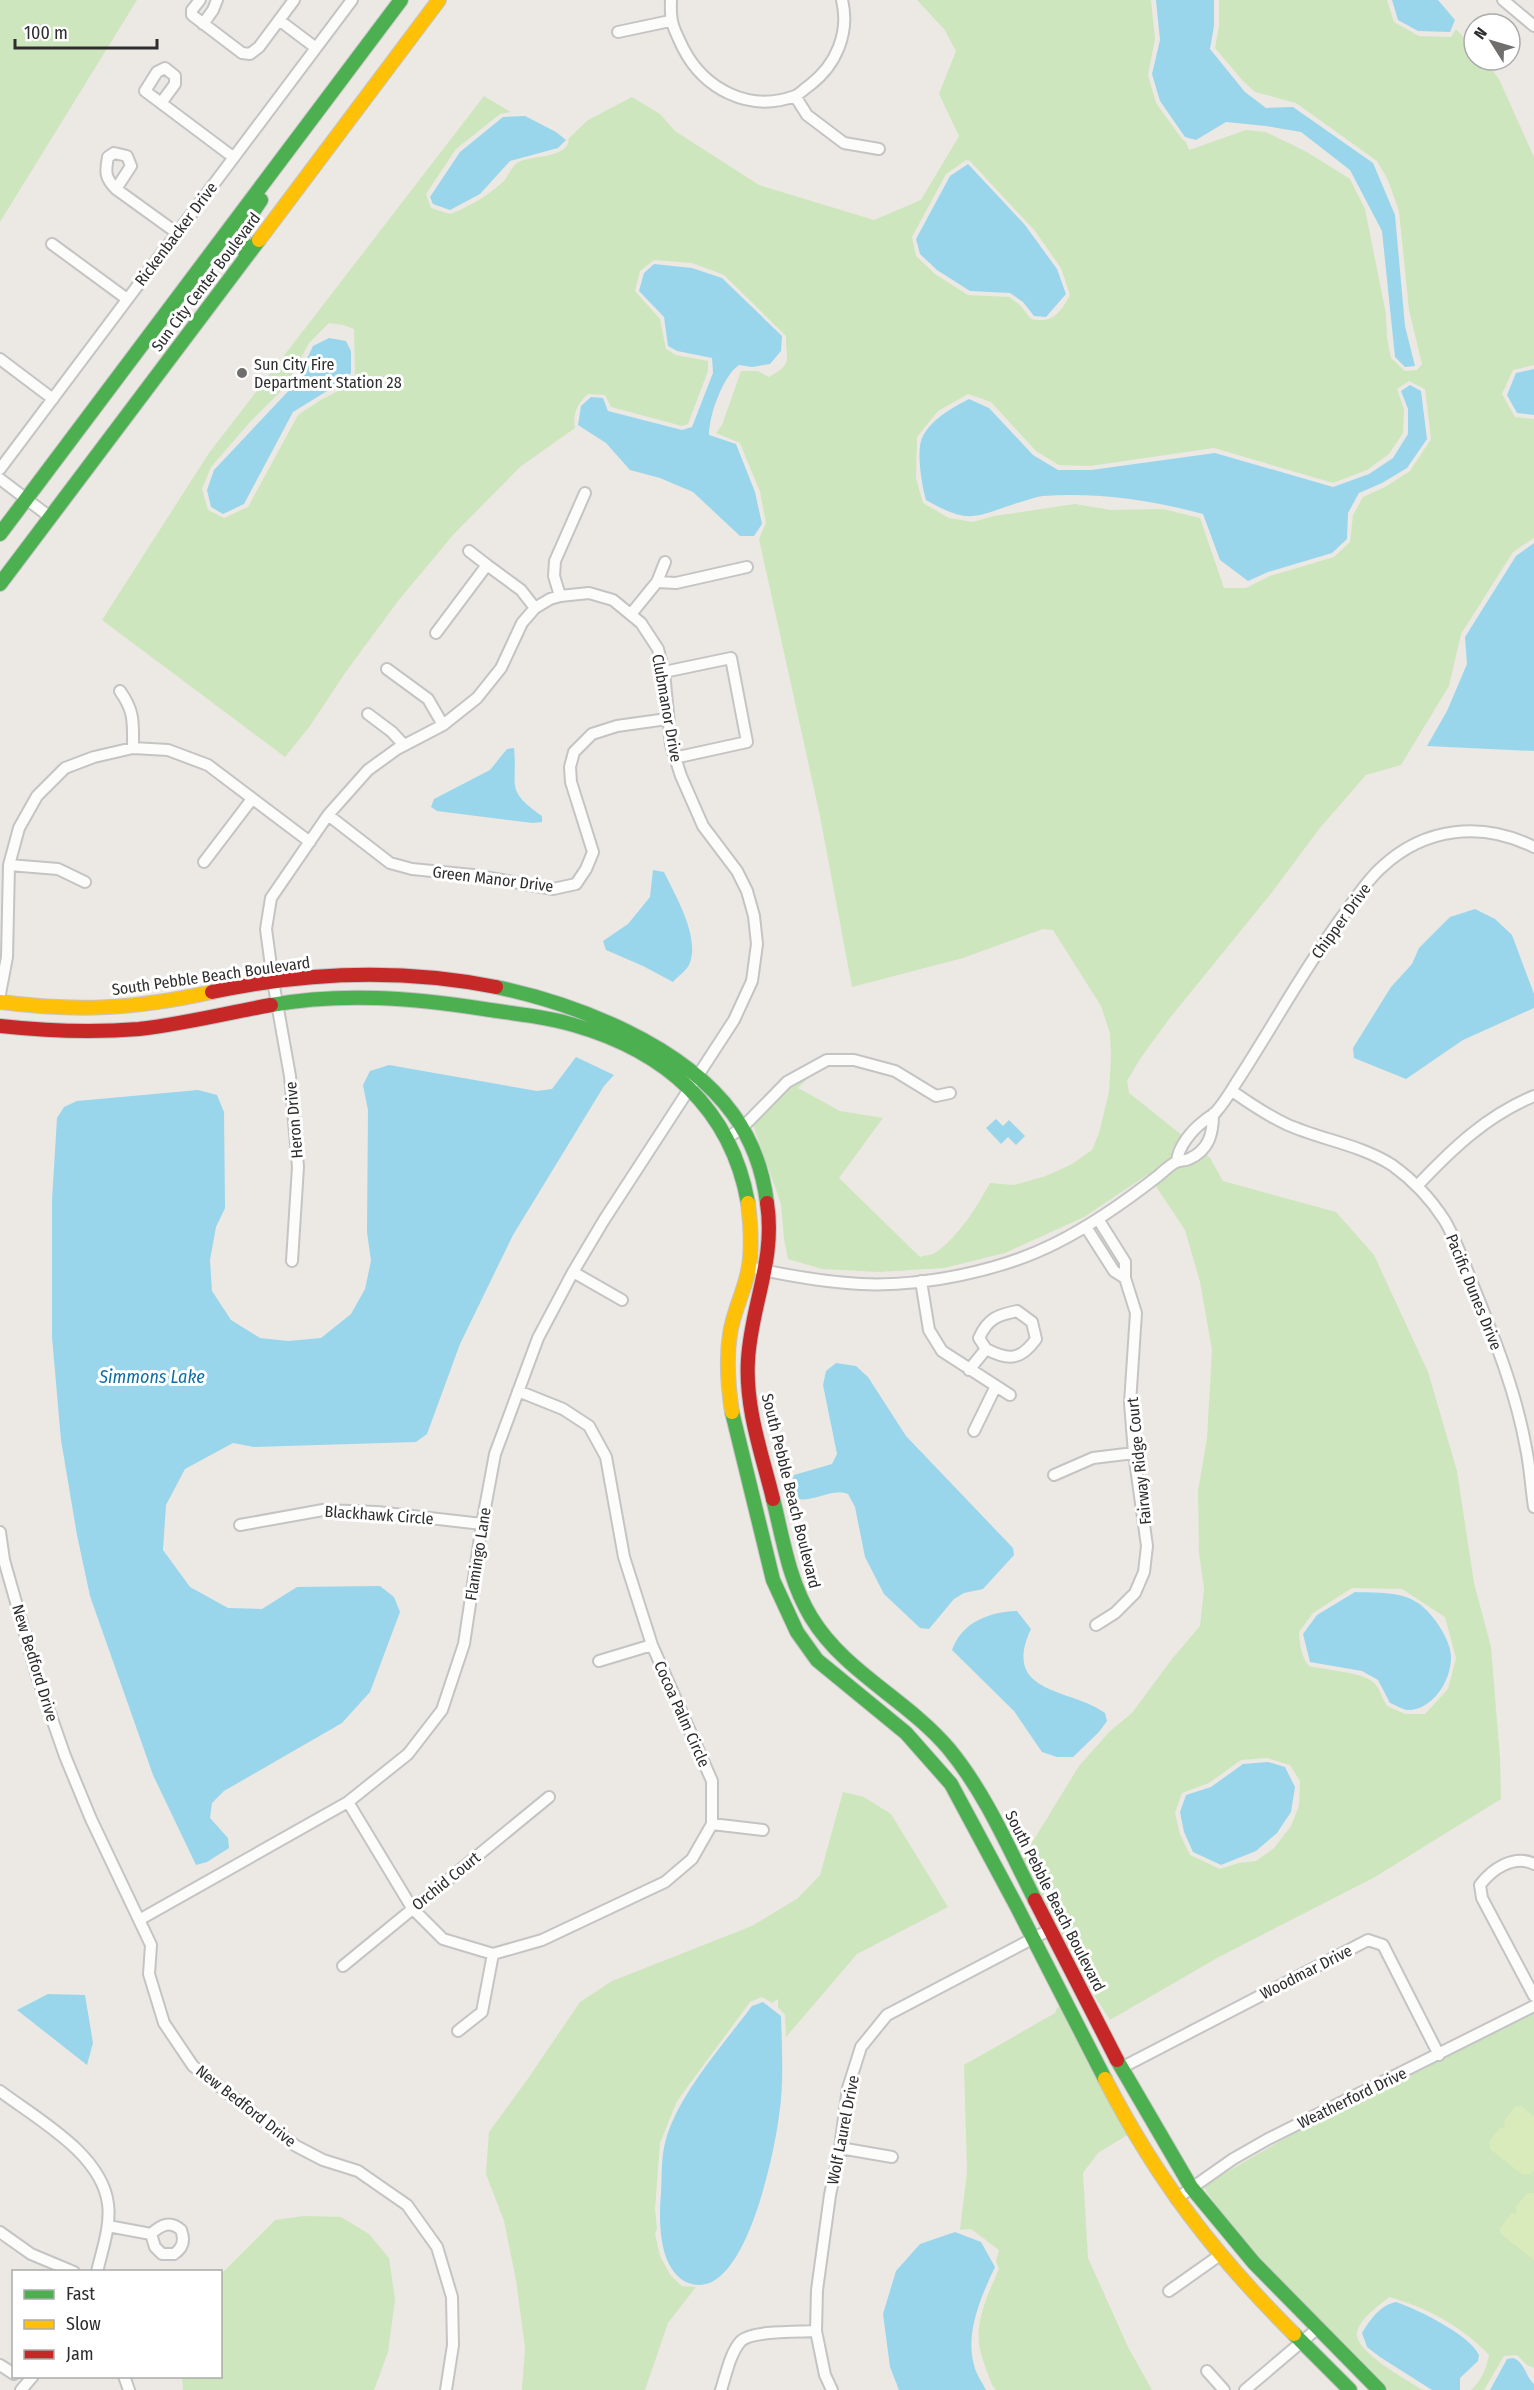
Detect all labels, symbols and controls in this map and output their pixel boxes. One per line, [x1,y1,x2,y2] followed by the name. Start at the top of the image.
[15,12,158,50] scale bar
[1462,12,1522,72] north arrow
[24,22,68,44] text: 100 m
[1470,24,1491,43] text: N
[131,178,221,290] street label: Rickenbacker Drive
[148,209,264,355] street label: Sun City Center Boulevard
[254,355,402,392] place label: Sun City Fire Department Station 28
[235,366,249,380] marker: Sun City Fire Department Station 28
[648,653,686,764] street label: Clubmanor Drive
[431,862,555,896] street label: Green Manor Drive
[1307,880,1375,962] street label: Chipper Drive
[111,953,311,999] street label: South Pebble Beach Boulevard
[281,1081,307,1159] street label: Heron Drive
[1442,1231,1506,1353] street label: Pacific Dunes Drive
[98,1366,205,1388] water label: Simmons Lake
[758,1392,824,1590] street label: South Pebble Beach Boulevard
[1123,1396,1155,1526] street label: Fairway Ridge Court
[324,1502,434,1528] street label: Blackhawk Circle
[461,1506,495,1602] street label: Flamingo Lane
[8,1602,62,1724] street label: New Bedford Drive
[650,1658,714,1770] street label: Cocoa Palm Circle
[1001,1808,1109,1994] street label: South Pebble Beach Boulevard
[408,1847,485,1914] street label: Orchid Court
[1257,1941,1355,2003] street label: Woodmar Drive
[192,2061,300,2151] street label: New Bedford Drive
[1294,2063,1410,2133] street label: Weatherford Drive
[823,2074,863,2186] street label: Wolf Laurel Drive
[12,2270,222,2378] legend
[66,2283,95,2305] text: Fast
[66,2313,101,2335] text: Slow
[66,2343,94,2365] text: Jam

